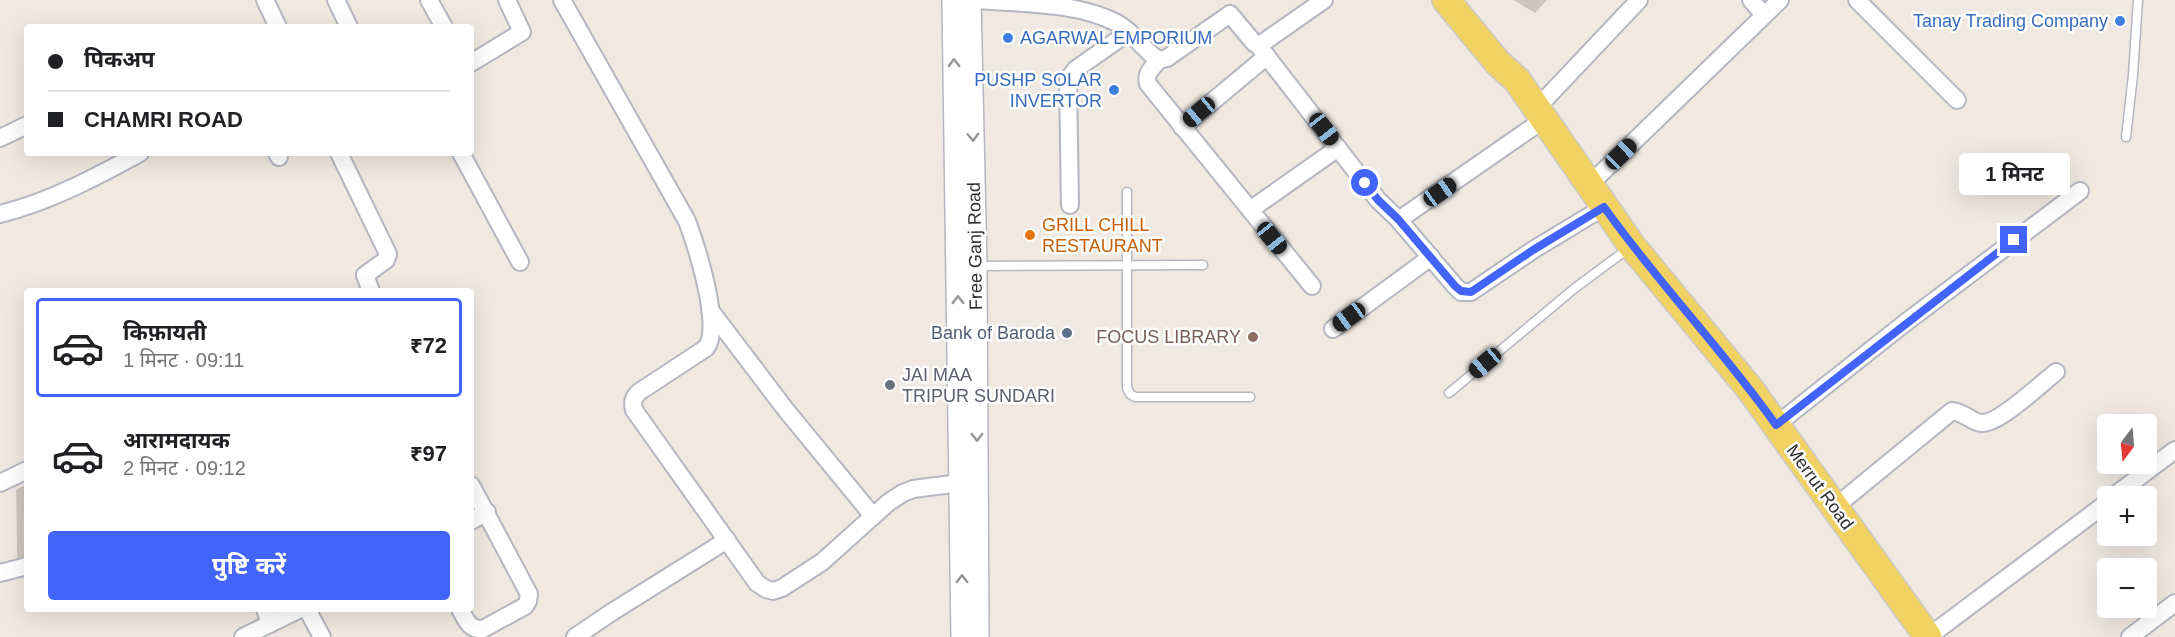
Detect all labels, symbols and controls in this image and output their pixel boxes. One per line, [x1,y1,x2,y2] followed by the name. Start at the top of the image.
[1913,11,2108,31] place label: Tanay Trading Company
[2113,14,2127,28] marker: Tanay Trading Company
[1020,28,1212,48] place label: AGARWAL EMPORIUM
[1001,31,1015,45] marker: AGARWAL EMPORIUM
[84,47,155,72] text: पिकअप
[948,58,960,67] one-way arrow
[974,70,1102,111] place label: PUSHP SOLAR INVERTOR
[1107,83,1121,97] marker: PUSHP SOLAR INVERTOR
[1179,94,1219,130] car
[84,107,243,132] text: CHAMRI ROAD
[1306,109,1342,149] car
[966,133,979,142] one-way arrow
[1602,135,1640,173] car
[1958,153,2070,195] callout: 1 मिनट
[1985,163,2044,185] text: 1 मिनट
[1351,169,1378,196] route start
[1420,174,1460,210] car
[964,182,986,310] street label: Free Ganj Road
[1042,215,1163,256] place label: GRILL CHILL RESTAURANT
[1254,218,1290,258] car
[2000,226,2027,253] route end
[1023,228,1037,242] marker: GRILL CHILL RESTAURANT
[952,295,964,304] one-way arrow
[1329,299,1369,335] car
[123,320,207,345] text: किफ़ायती
[51,321,105,375] icon: car
[931,323,1056,343] place label: Bank of Baroda
[1060,326,1074,340] marker: Bank of Baroda
[1096,327,1241,347] place label: FOCUS LIBRARY
[1246,330,1260,344] marker: FOCUS LIBRARY
[410,333,447,358] text: ₹72
[1465,345,1505,381] car
[123,349,244,371] text: 1 मिनट · 09:11
[902,365,1055,406] place label: JAI MAA TRIPUR SUNDARI
[883,378,897,392] marker: JAI MAA TRIPUR SUNDARI
[2097,414,2157,474] north arrow
[2097,414,2157,618] map controls
[123,428,230,453] text: आरामदायक
[51,429,105,483] icon: car
[971,433,983,442] one-way arrow
[410,441,447,466] text: ₹97
[1783,441,1857,533] street label: Merrut Road
[123,457,246,479] text: 2 मिनट · 09:12
[2097,486,2157,546] button: +
[48,531,450,600] button: पुष्टि करें
[2097,558,2157,618] button: −
[956,574,968,583] one-way arrow

